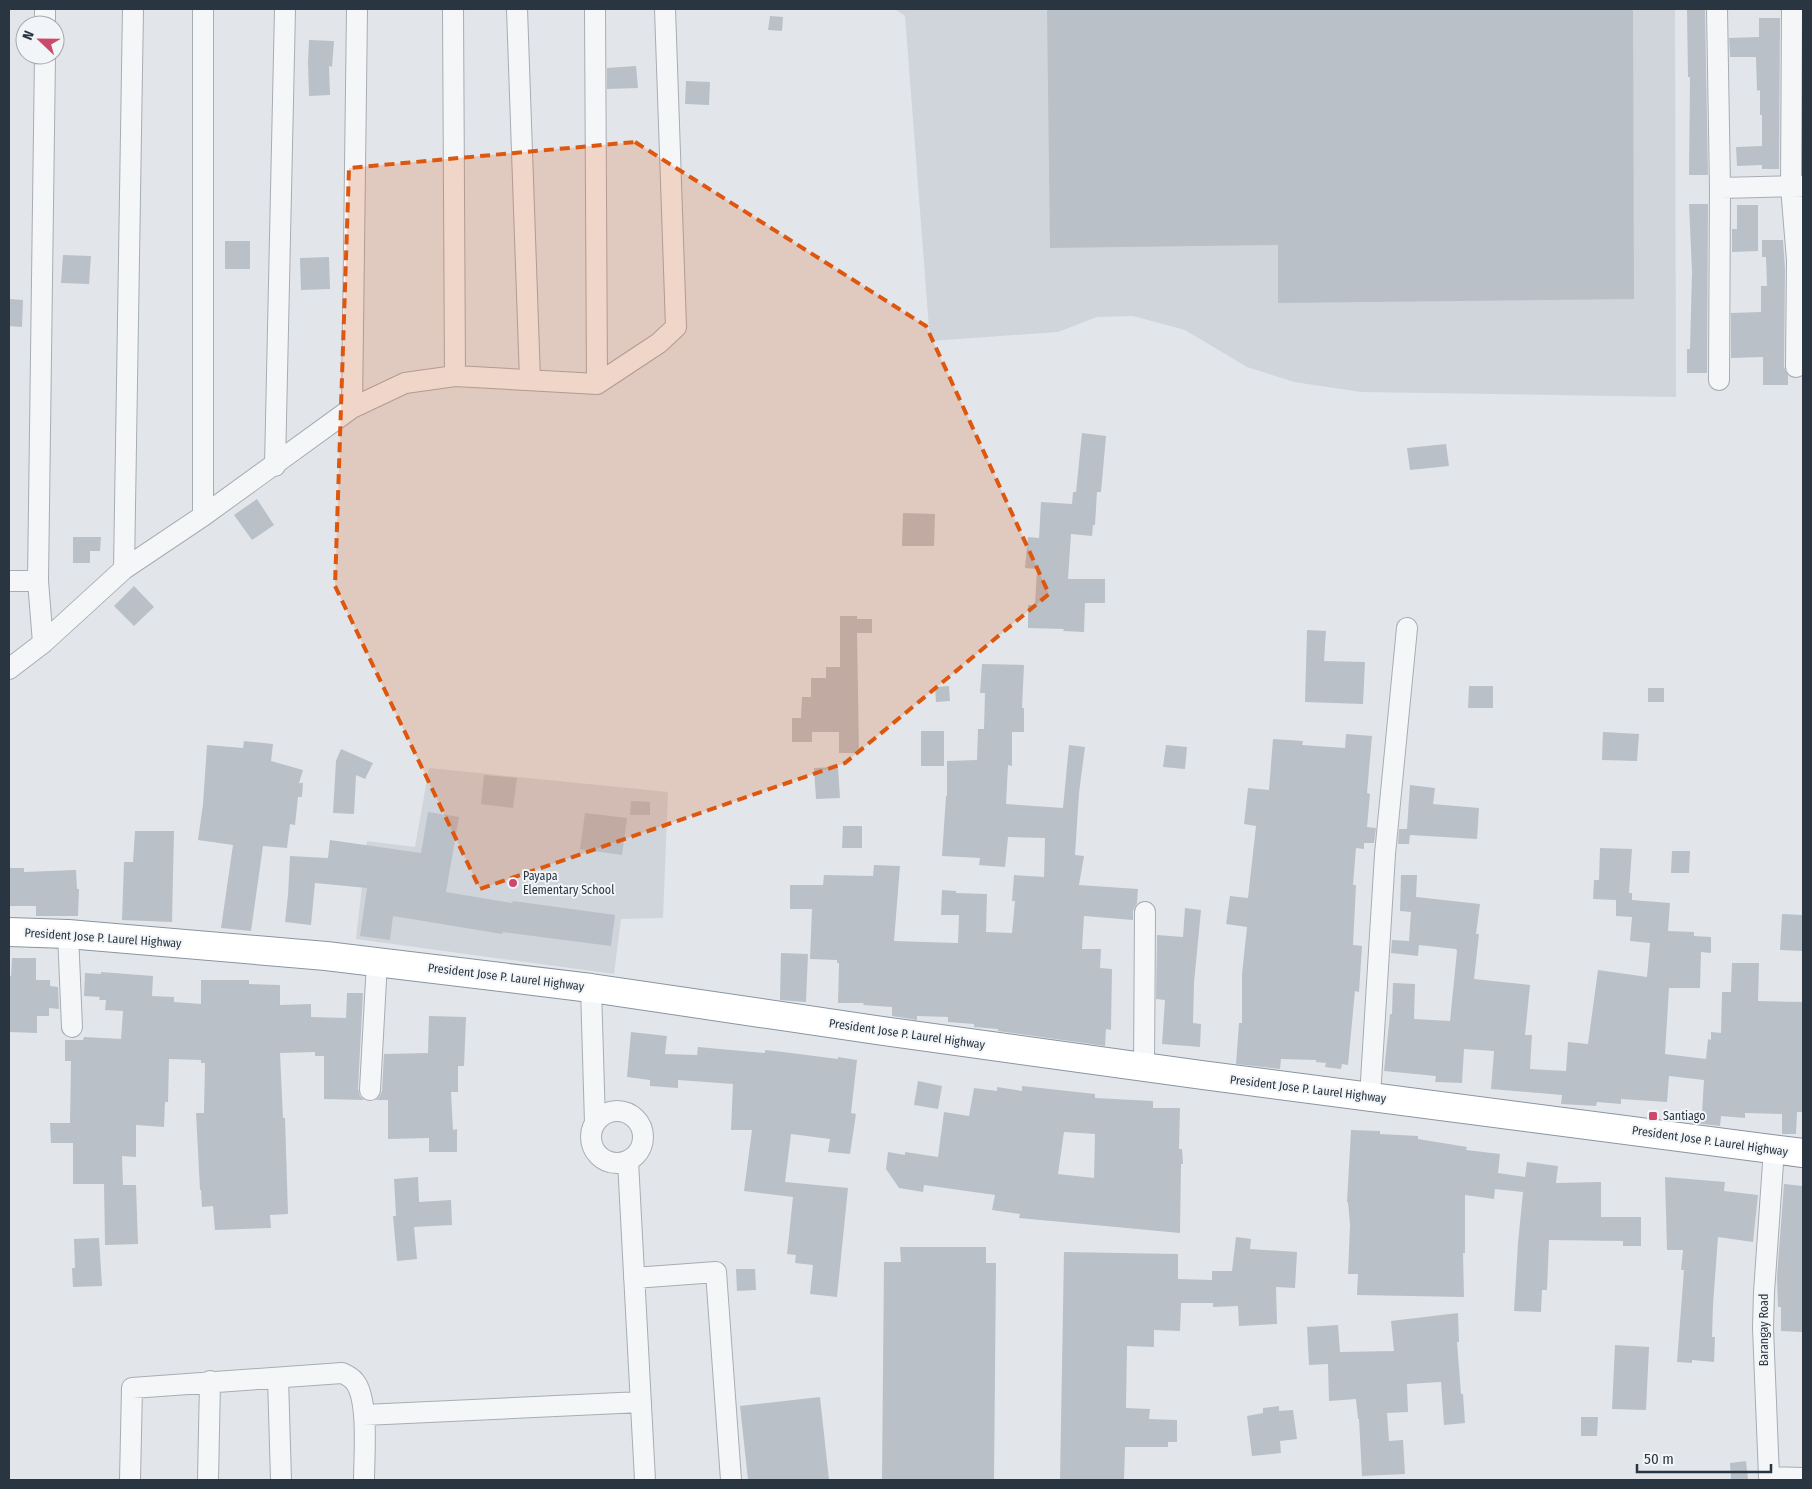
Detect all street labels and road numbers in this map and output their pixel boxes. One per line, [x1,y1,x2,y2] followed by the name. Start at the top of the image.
[24,926,183,951] street label: President Jose P. Laurel Highway
[427,960,586,994] street label: President Jose P. Laurel Highway
[828,1016,986,1052] street label: President Jose P. Laurel Highway
[1229,1072,1388,1106] street label: President Jose P. Laurel Highway
[1631,1123,1789,1159] street label: President Jose P. Laurel Highway
[1757,1294,1771,1366] street label: Barangay Road

